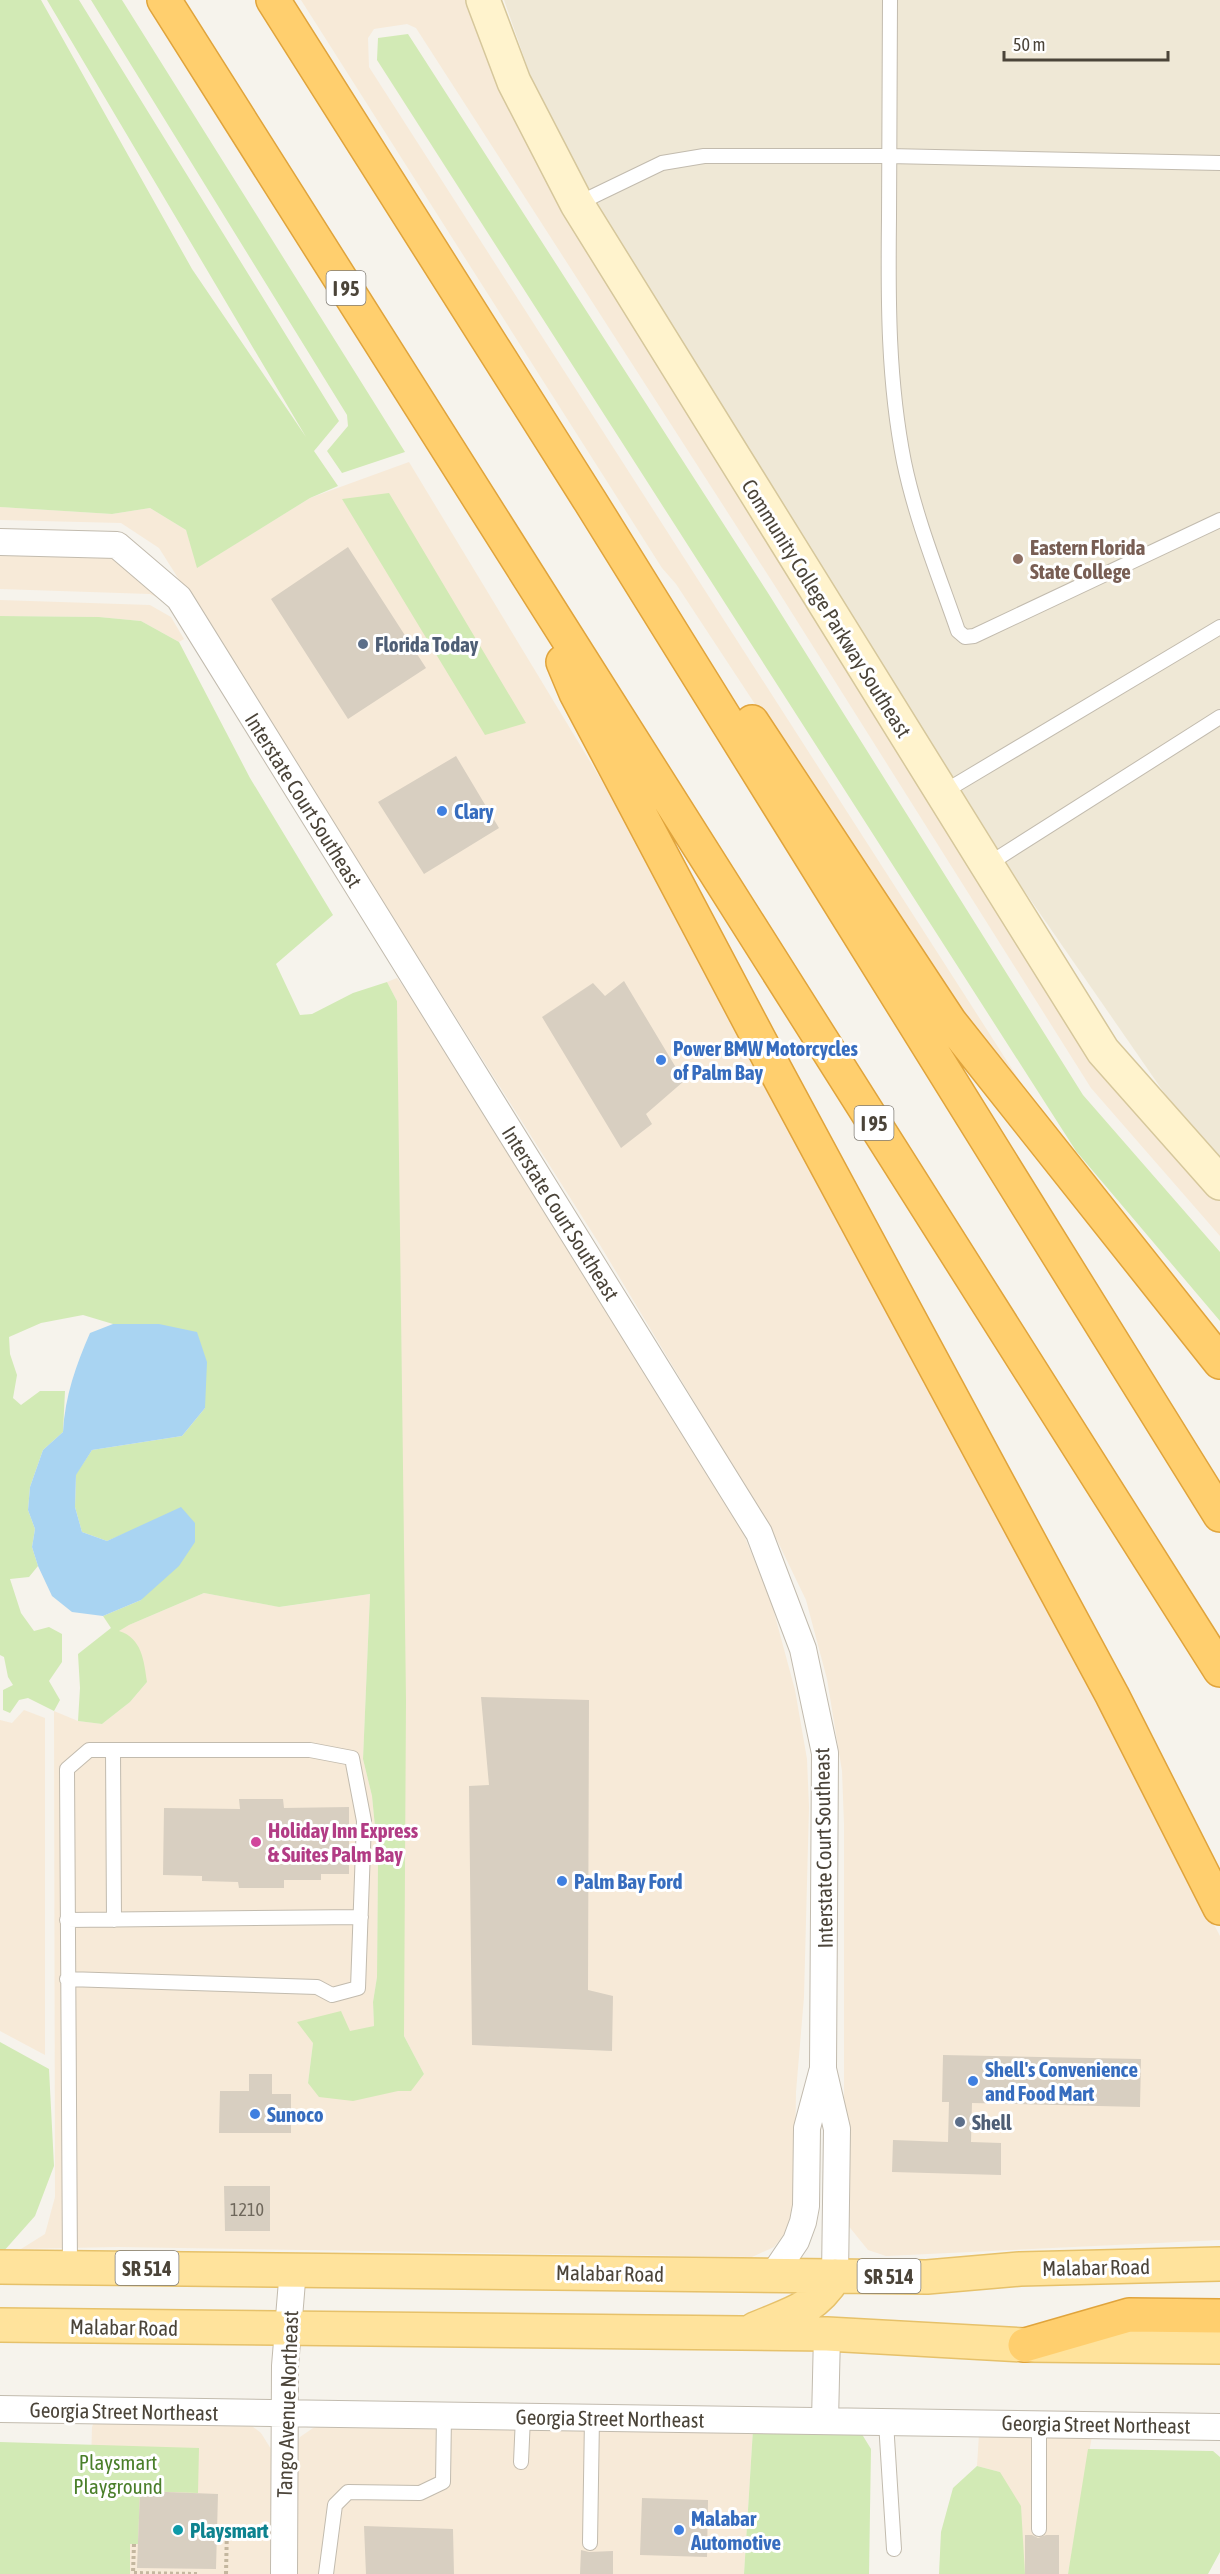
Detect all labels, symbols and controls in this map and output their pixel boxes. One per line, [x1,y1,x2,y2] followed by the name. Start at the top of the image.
[1004,24,1168,62] scale bar
[1013,34,1045,55] text: 50 m
[326,271,366,305] road number: I 95
[737,475,917,741] street label: Community College Parkway Southeast
[1030,535,1145,583] place label: Eastern Florida State College
[1011,552,1025,566] marker: Eastern Florida State College
[375,632,479,656] place label: Florida Today
[356,637,370,651] marker: Florida Today
[241,709,367,891] street label: Interstate Court Southeast
[454,799,494,823] place label: Clary
[435,804,449,818] marker: Clary
[673,1036,859,1084] place label: Power BMW Motorcycles of Palm Bay
[654,1053,668,1067] marker: Power BMW Motorcycles of Palm Bay
[854,1106,894,1140] road number: I 95
[498,1122,624,1304] street label: Interstate Court Southeast
[809,1747,837,1949] street label: Interstate Court Southeast
[268,1818,419,1866] place label: Holiday Inn Express & Suites Palm Bay
[249,1835,263,1849] marker: Holiday Inn Express & Suites Palm Bay
[574,1869,683,1893] place label: Palm Bay Ford
[555,1874,569,1888] marker: Palm Bay Ford
[985,2057,1138,2105] place label: Shell's Convenience and Food Mart
[966,2074,980,2088] marker: Shell's Convenience and Food Mart
[267,2102,324,2126] place label: Sunoco
[248,2107,262,2121] marker: Sunoco
[972,2110,1012,2134] place label: Shell
[953,2115,967,2129] marker: Shell
[230,2199,264,2220] house number: 1210
[116,2251,178,2285] road number: SR 514
[1042,2254,1150,2280] street label: Malabar Road
[858,2259,920,2293] road number: SR 514
[556,2260,664,2286] street label: Malabar Road
[272,2310,302,2498] street label: Tango Avenue Northeast
[70,2314,178,2340] street label: Malabar Road
[29,2397,219,2425] street label: Georgia Street Northeast
[515,2404,705,2432] street label: Georgia Street Northeast
[1001,2410,1191,2438] street label: Georgia Street Northeast
[73,2450,163,2498] park label: Playsmart Playground
[690,2506,781,2554] place label: Malabar Automotive
[190,2518,269,2542] place label: Playsmart
[171,2523,185,2537] marker: Playsmart
[672,2523,686,2537] marker: Malabar Automotive

